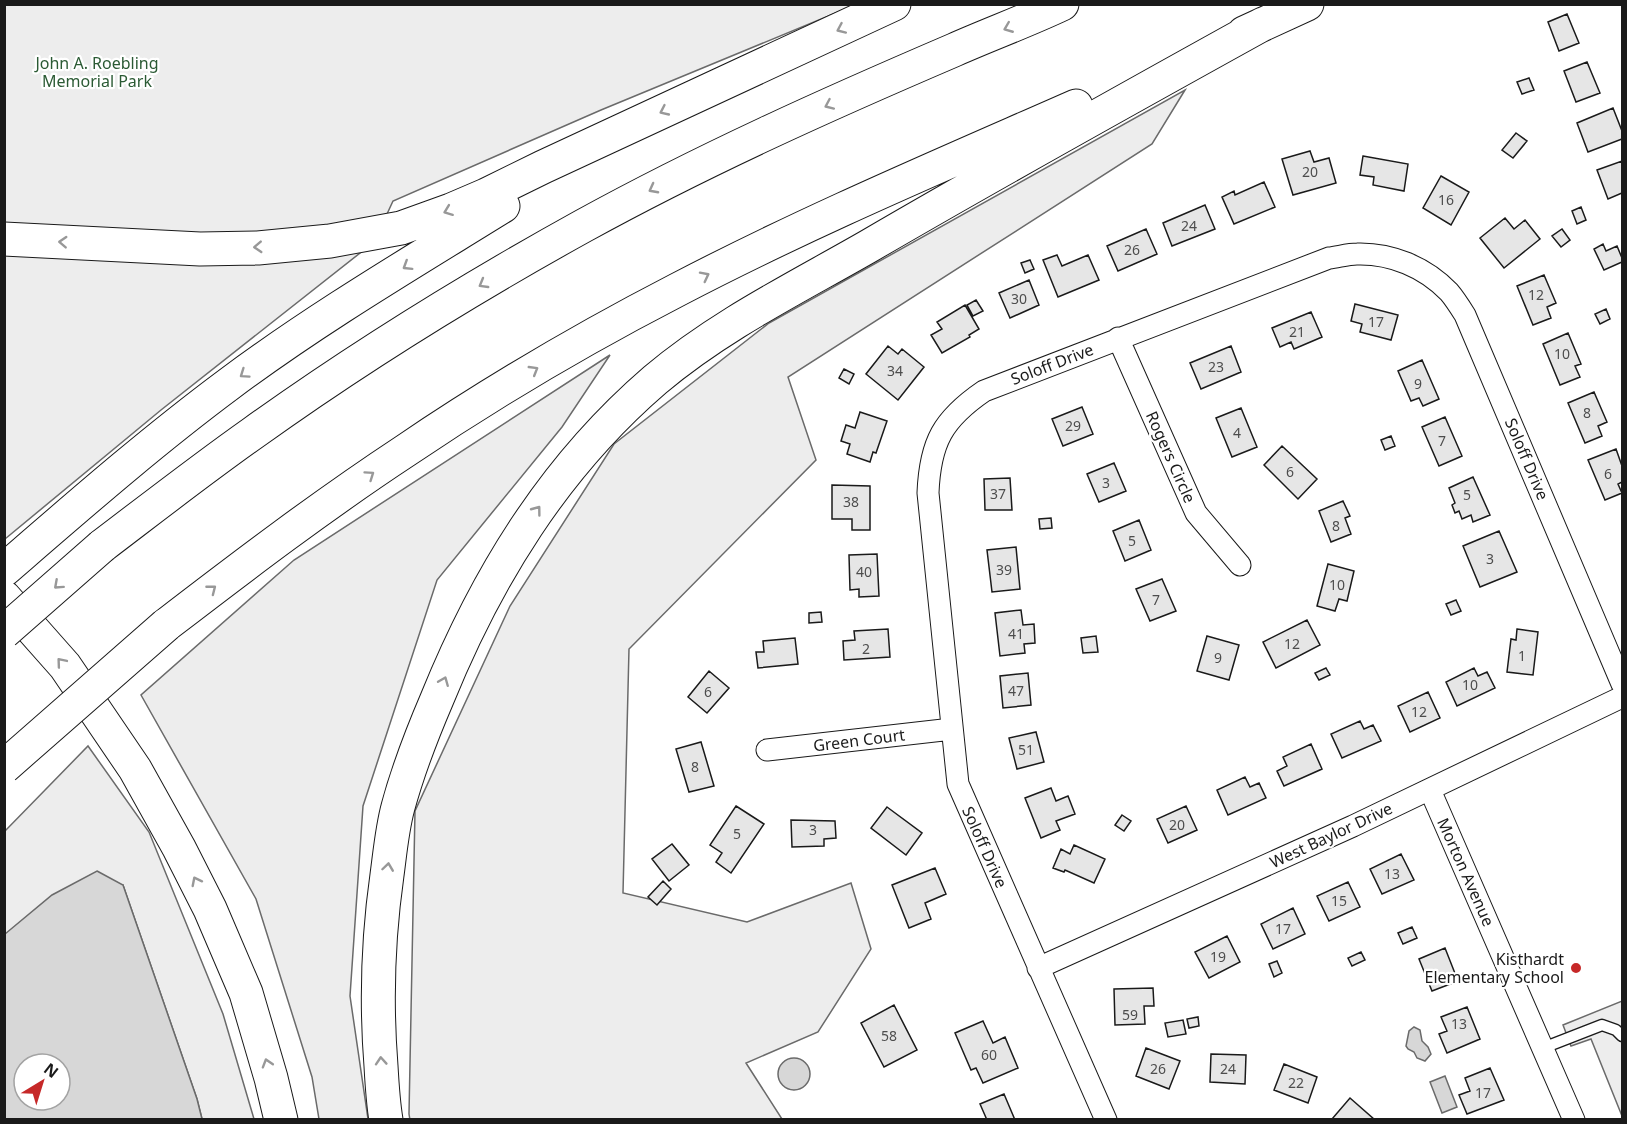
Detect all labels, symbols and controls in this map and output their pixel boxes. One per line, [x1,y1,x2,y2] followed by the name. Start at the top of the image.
[836,21,847,33] one-way arrow
[1003,21,1014,33] one-way arrow
[33,52,159,92] park label: John A. Roebling Memorial Park
[824,98,835,110] one-way arrow
[659,103,670,115] one-way arrow
[1302,162,1318,181] house number: 20
[649,182,659,193] one-way arrow
[1438,190,1454,209] house number: 16
[444,204,455,216] one-way arrow
[1181,216,1197,235] house number: 24
[59,235,68,248] one-way arrow
[1124,240,1140,259] house number: 26
[253,241,262,254] one-way arrow
[402,259,413,270] one-way arrow
[698,271,709,283] one-way arrow
[479,277,489,288] one-way arrow
[1528,285,1544,304] house number: 12
[1011,289,1027,308] house number: 30
[1368,312,1384,331] house number: 17
[1289,322,1305,341] house number: 21
[1007,338,1097,390] street label: Soloff Drive
[1554,344,1570,363] house number: 10
[1208,357,1224,376] house number: 23
[887,361,903,380] house number: 34
[240,366,251,377] one-way arrow
[528,366,538,377] one-way arrow
[1414,374,1422,393] house number: 9
[1583,403,1591,422] house number: 8
[1141,408,1201,506] street label: Rogers Circle
[1500,415,1554,503] street label: Soloff Drive
[1065,416,1081,435] house number: 29
[1233,423,1241,442] house number: 4
[1438,431,1446,450] house number: 7
[1286,462,1294,481] house number: 6
[1604,464,1612,483] house number: 6
[363,471,374,482] one-way arrow
[1102,473,1110,492] house number: 3
[990,484,1006,503] house number: 37
[1463,485,1471,504] house number: 5
[843,492,859,511] house number: 38
[530,506,541,517] one-way arrow
[1332,516,1340,535] house number: 8
[1128,531,1136,550] house number: 5
[1486,549,1494,568] house number: 3
[996,560,1012,579] house number: 39
[856,562,872,581] house number: 40
[1329,575,1345,594] house number: 10
[54,578,65,589] one-way arrow
[205,586,216,597] one-way arrow
[1152,590,1160,609] house number: 7
[1008,624,1024,643] house number: 41
[1284,634,1300,653] house number: 12
[862,639,870,658] house number: 2
[1518,646,1526,665] house number: 1
[1214,648,1222,667] house number: 9
[58,658,69,669] one-way arrow
[1462,675,1478,694] house number: 10
[437,676,449,687] one-way arrow
[1008,681,1024,700] house number: 47
[704,682,712,701] house number: 6
[1411,702,1427,721] house number: 12
[812,723,906,757] street label: Green Court
[1018,740,1034,759] house number: 51
[691,757,699,776] house number: 8
[1266,797,1396,873] street label: West Baylor Drive
[957,803,1013,891] street label: Soloff Drive
[1432,814,1500,930] street label: Morton Avenue
[1169,815,1185,834] house number: 20
[809,820,817,839] house number: 3
[733,824,741,843] house number: 5
[381,862,393,871] one-way arrow
[1384,864,1400,883] house number: 13
[192,877,203,888] one-way arrow
[1331,891,1347,910] house number: 15
[1275,919,1291,938] house number: 17
[1210,947,1226,966] house number: 19
[1425,948,1564,988] place label: Kisthardt Elementary School
[1569,961,1583,975] marker: Kisthardt Elementary School
[1122,1005,1138,1024] house number: 59
[1451,1014,1467,1033] house number: 13
[881,1026,897,1045] house number: 58
[981,1045,997,1064] house number: 60
[12,1052,72,1112] north arrow
[374,1057,387,1066] one-way arrow
[39,1058,63,1083] text: N
[262,1058,274,1069] one-way arrow
[1150,1059,1166,1078] house number: 26
[1220,1059,1236,1078] house number: 24
[1288,1073,1304,1092] house number: 22
[1475,1083,1491,1102] house number: 17

